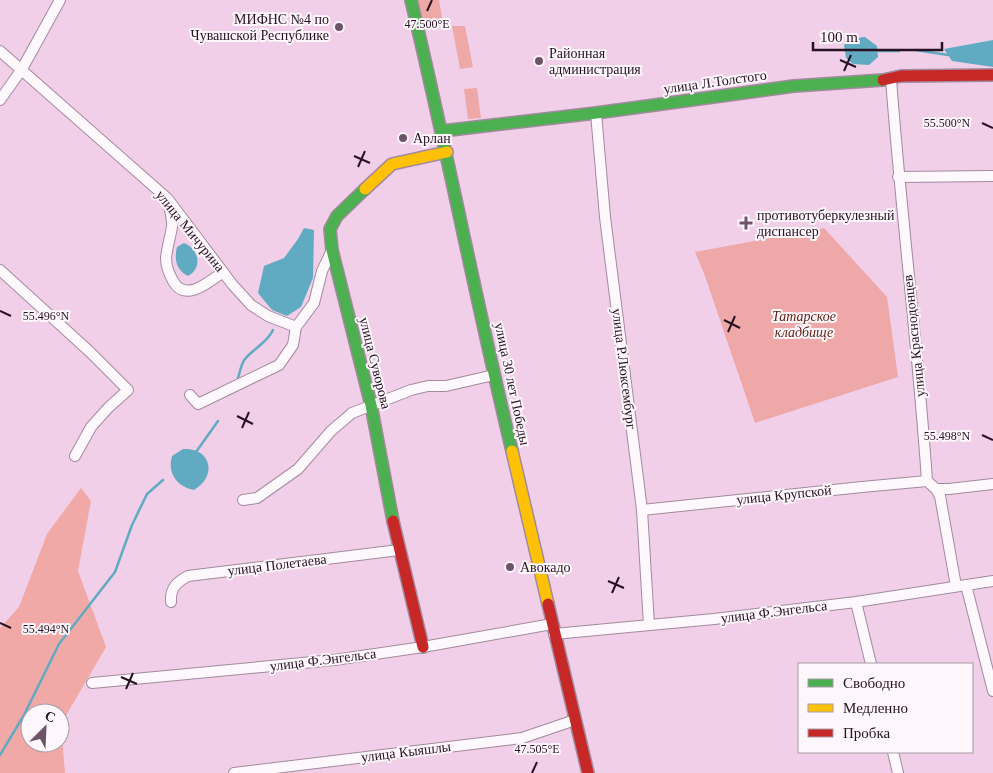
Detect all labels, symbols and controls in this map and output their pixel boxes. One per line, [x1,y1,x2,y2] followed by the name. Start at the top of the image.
[191,12,329,43] place label: МИФНС №4 по Чувашской Республике
[404,17,450,31] text: 47.500°E
[813,20,942,52] scale bar
[333,21,345,33] marker: МИФНС №4 по Чувашской Республике
[820,29,858,45] text: 100 m
[549,46,641,77] place label: Районная администрация
[533,55,545,67] marker: Районная администрация
[663,67,767,97] street label: улица Л.Толстого
[924,116,971,130] text: 55.500°N
[413,131,451,146] place label: Арлан
[397,132,409,144] marker: Арлан
[153,187,228,275] street label: улица Мичурина
[757,208,895,239] place label: противотуберкулезный диспансер
[739,216,753,230] marker: противотуберкулезный диспансер
[900,274,928,398] street label: улица Краснодонцев
[609,308,639,431] street label: улица Р.Люксембург
[23,309,70,323] text: 55.496°N
[772,309,836,340] park label: Татарское кладбище
[356,315,394,411] street label: улица Суворова
[492,321,532,447] street label: улица 30 лет Победы
[924,429,971,443] text: 55.498°N
[736,482,833,507] street label: улица Крупской
[227,551,328,579] street label: улица Полетаева
[520,560,571,575] place label: Авокадо
[504,561,516,573] marker: Авокадо
[720,598,829,626] street label: улица Ф.Энгельса
[23,622,70,636] text: 55.494°N
[269,646,378,674] street label: улица Ф.Энгельса
[798,663,973,753] legend
[843,675,905,691] text: Свободно
[843,700,908,716] text: Медленно
[20,703,70,753] north arrow
[42,708,58,725] text: С
[843,725,891,741] text: Пробка
[360,739,452,765] street label: улица Кыяшлы
[514,742,560,756] text: 47.505°E

